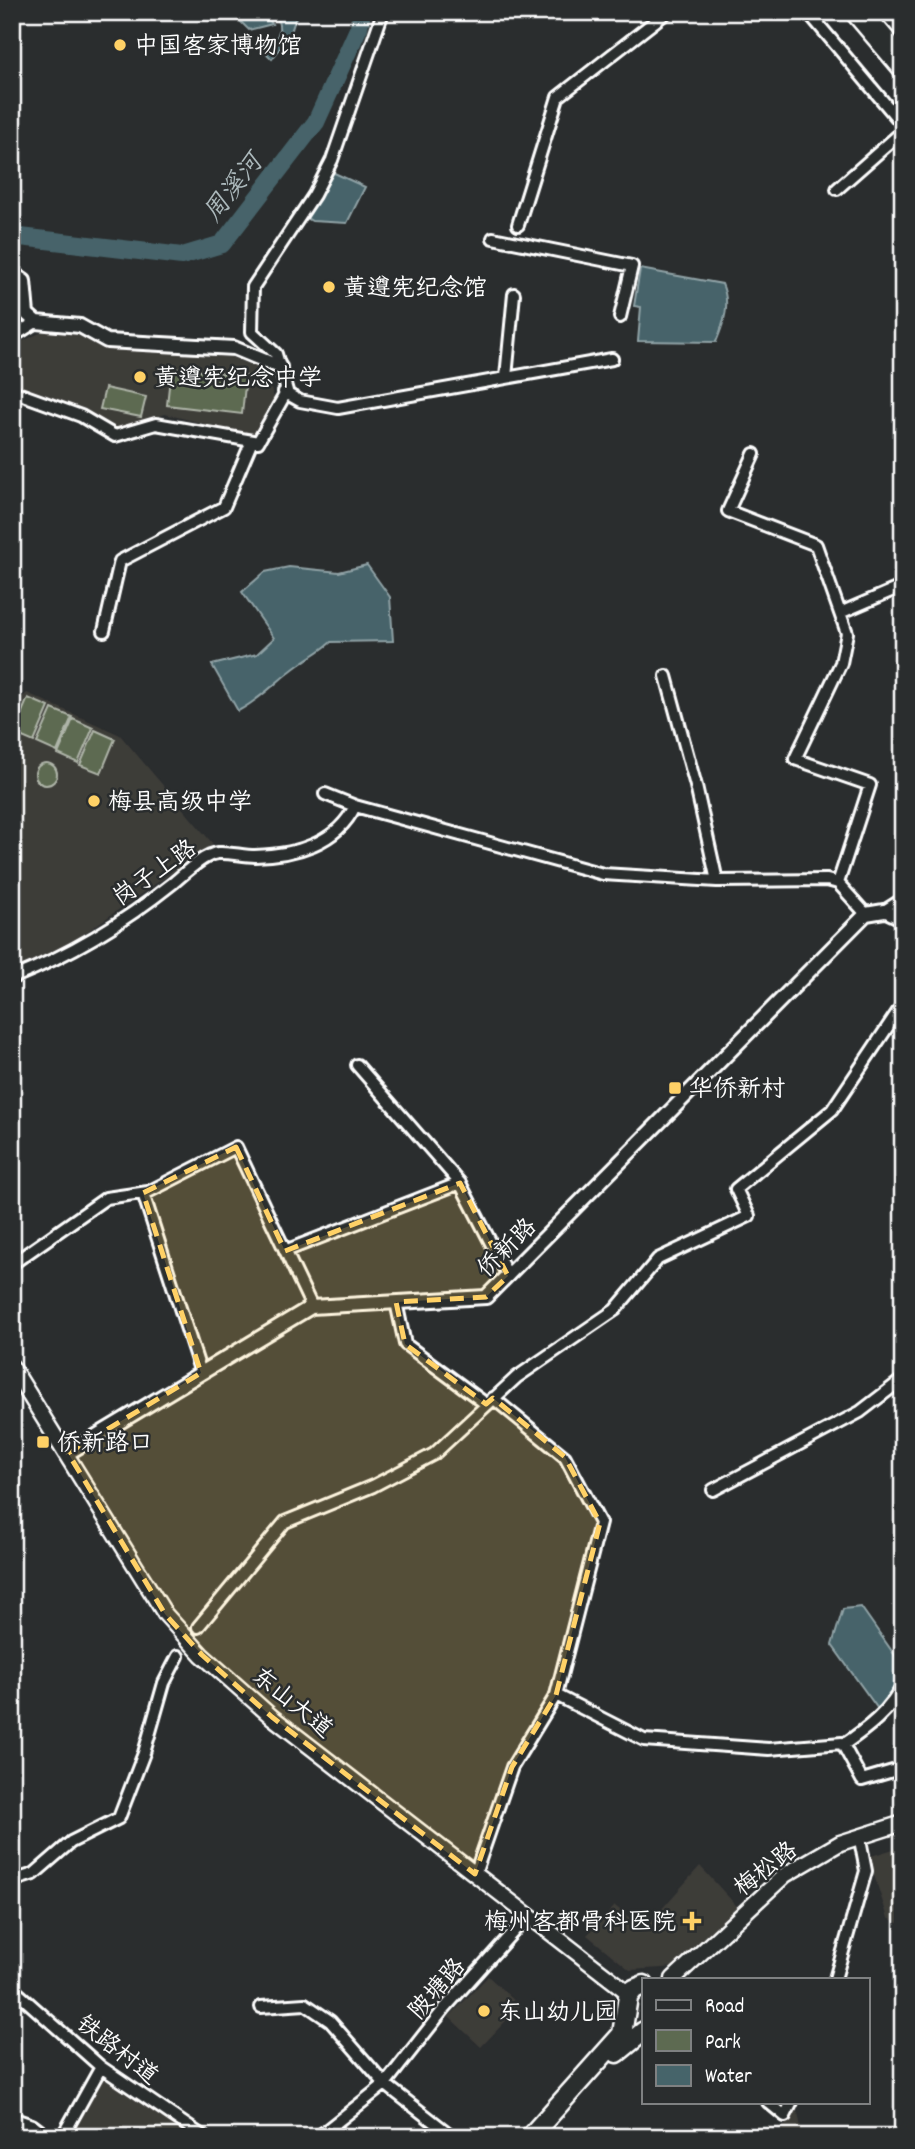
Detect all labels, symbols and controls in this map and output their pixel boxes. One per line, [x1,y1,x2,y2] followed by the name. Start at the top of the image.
[134,31,302,65] place label: 中国客家博物馆
[112,37,128,53] marker: 中国客家博物馆
[196,144,276,231] water label: 周溪河
[343,273,487,307] place label: 黄遵宪纪念馆
[321,279,337,295] marker: 黄遵宪纪念馆
[154,363,322,397] place label: 黄遵宪纪念中学
[132,369,148,385] marker: 黄遵宪纪念中学
[108,787,252,821] place label: 梅县高级中学
[86,793,102,809] marker: 梅县高级中学
[107,833,205,916] street label: 岗子上路
[689,1074,785,1108] place label: 华侨新村
[667,1080,683,1096] marker: 华侨新村
[471,1212,546,1287] street label: 侨新路
[57,1428,153,1462] place label: 侨新路口
[35,1434,51,1450] marker: 侨新路口
[243,1661,339,1748] street label: 东山大道
[728,1835,806,1906] street label: 梅松路
[484,1907,676,1941] place label: 梅州客都骨科医院
[682,1911,702,1931] marker: 梅州客都骨科医院
[402,1952,475,2028] street label: 陂塘路
[642,1978,870,2104] legend
[705,1993,744,2023] text: Road
[498,1997,618,2031] place label: 东山幼儿园
[476,2003,492,2019] marker: 东山幼儿园
[68,2008,164,2094] street label: 铁路村道
[705,2029,741,2059] text: Park
[705,2063,752,2093] text: Water

